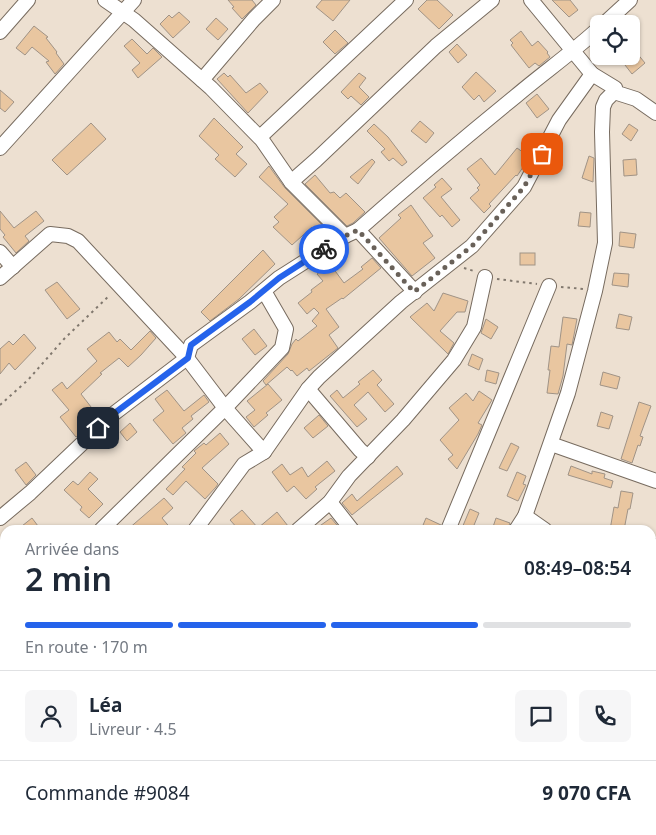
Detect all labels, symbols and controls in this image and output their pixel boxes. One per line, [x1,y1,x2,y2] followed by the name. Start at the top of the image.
[590,15,640,65] map controls
[590,15,640,65] button: locate
[521,133,563,175] pin
[528,140,556,168] icon: bag
[299,224,349,274] courier
[310,235,338,263] icon: bike
[77,407,119,449] pin
[84,414,112,442] icon: home
[25,538,119,560] text: Arrivée dans
[524,555,631,581] text: 08:49–08:54
[25,557,112,600] text: 2 min
[25,636,148,658] text: En route · 170 m
[25,690,77,742] button: person
[515,690,567,742] button: chat
[579,690,631,742] button: phone
[89,692,122,718] text: Léa
[89,718,177,740] text: Livreur · 4.5
[25,780,190,806] text: Commande #9084
[542,780,631,806] text: 9 070 CFA

